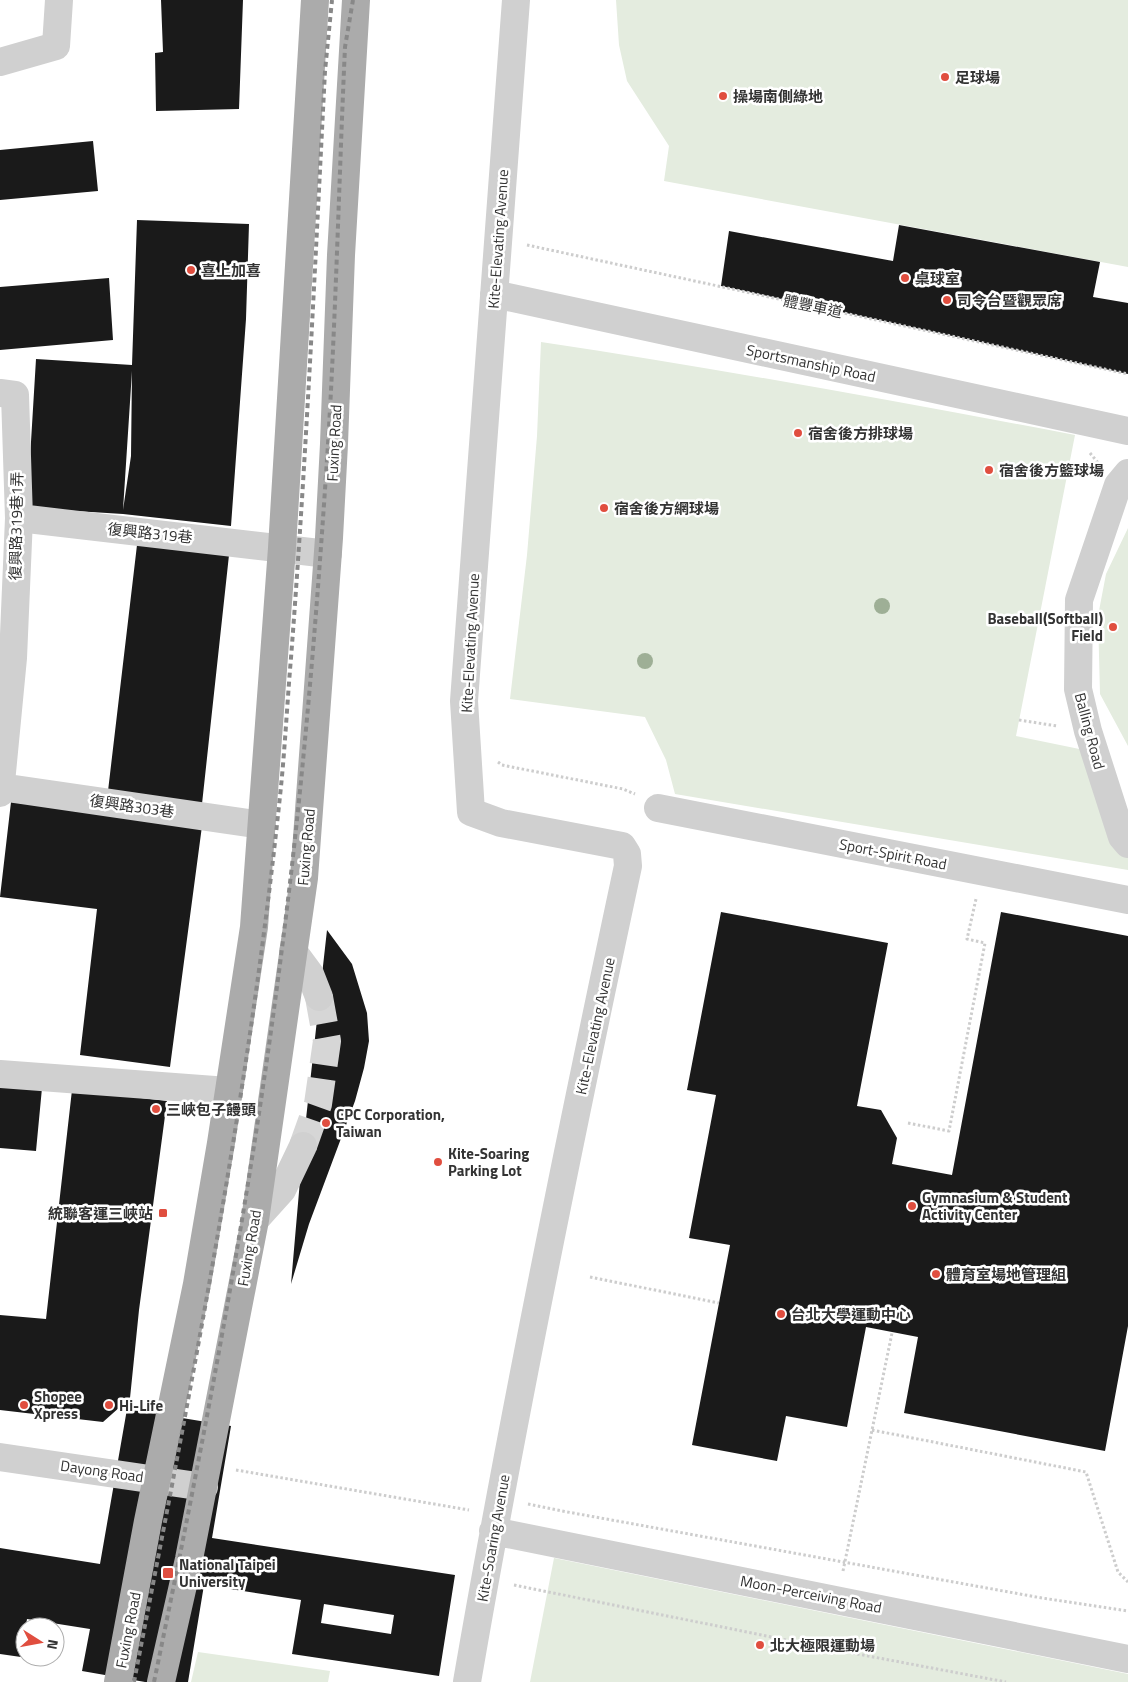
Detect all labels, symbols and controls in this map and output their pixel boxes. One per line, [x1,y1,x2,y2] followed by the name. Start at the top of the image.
[955,66,1000,89] place label: 足球場
[939,71,951,83] marker: 足球場
[733,85,823,108] place label: 操場南側綠地
[717,90,729,102] marker: 操場南側綠地
[482,169,514,309] street label: Kite-Elevating Avenue
[201,259,261,282] place label: 喜上加喜
[185,264,197,276] marker: 喜上加喜
[915,267,960,290] place label: 桌球室
[899,272,911,284] marker: 桌球室
[781,289,845,323] street label: 體豐車道
[957,289,1062,312] place label: 司令台暨觀眾席
[941,294,953,306] marker: 司令台暨觀眾席
[744,338,878,388] street label: Sportsmanship Road
[320,404,348,482] street label: Fuxing Road
[808,422,913,445] place label: 宿舍後方排球場
[792,427,804,439] marker: 宿舍後方排球場
[999,459,1104,482] place label: 宿舍後方籃球場
[983,464,995,476] marker: 宿舍後方籃球場
[4,472,28,580] street label: 復興路319巷1弄
[614,497,719,520] place label: 宿舍後方網球場
[598,502,610,514] marker: 宿舍後方網球場
[106,517,194,549] street label: 復興路319巷
[455,573,485,713] street label: Kite-Elevating Avenue
[987,607,1103,647] place label: Baseball(Softball) Field
[1107,621,1119,633] marker: Baseball(Softball) Field
[1069,690,1111,772] street label: Balling Road
[88,789,176,823] street label: 復興路303巷
[291,808,321,886] street label: Fuxing Road
[837,832,949,876] street label: Sport-Spirit Road
[569,955,621,1097] street label: Kite-Elevating Avenue
[166,1098,256,1121] place label: 三峽包子饅頭
[150,1103,162,1115] marker: 三峽包子饅頭
[336,1103,445,1143] place label: CPC Corporation, Taiwan
[320,1117,332,1129] marker: CPC Corporation, Taiwan
[448,1142,529,1182] place label: Kite-Soaring Parking Lot
[432,1156,444,1168] marker: Kite-Soaring Parking Lot
[922,1186,1068,1226] place label: Gymnasium & Student Activity Center
[906,1200,918,1212] marker: Gymnasium & Student Activity Center
[48,1202,153,1225] place label: 統聯客運三峽站
[157,1207,169,1219] marker: 統聯客運三峽站
[231,1208,267,1288] street label: Fuxing Road
[946,1263,1066,1286] place label: 體育室場地管理組
[930,1268,942,1280] marker: 體育室場地管理組
[791,1303,911,1326] place label: 台北大學運動中心
[775,1308,787,1320] marker: 台北大學運動中心
[34,1385,82,1425] place label: Shopee Xpress
[119,1394,163,1417] place label: Hi-Life
[18,1399,30,1411] marker: Shopee Xpress
[103,1399,115,1411] marker: Hi-Life
[59,1454,145,1488] street label: Dayong Road
[470,1473,516,1603] street label: Kite-Soaring Avenue
[179,1553,276,1593] place label: National Taipei University
[161,1566,175,1580] marker: National Taipei University
[738,1569,884,1619] street label: Moon-Perceiving Road
[109,1590,147,1670] street label: Fuxing Road
[15,1617,65,1667] north arrow
[770,1634,875,1657] place label: 北大極限運動場
[42,1638,64,1651] text: N
[754,1639,766,1651] marker: 北大極限運動場

